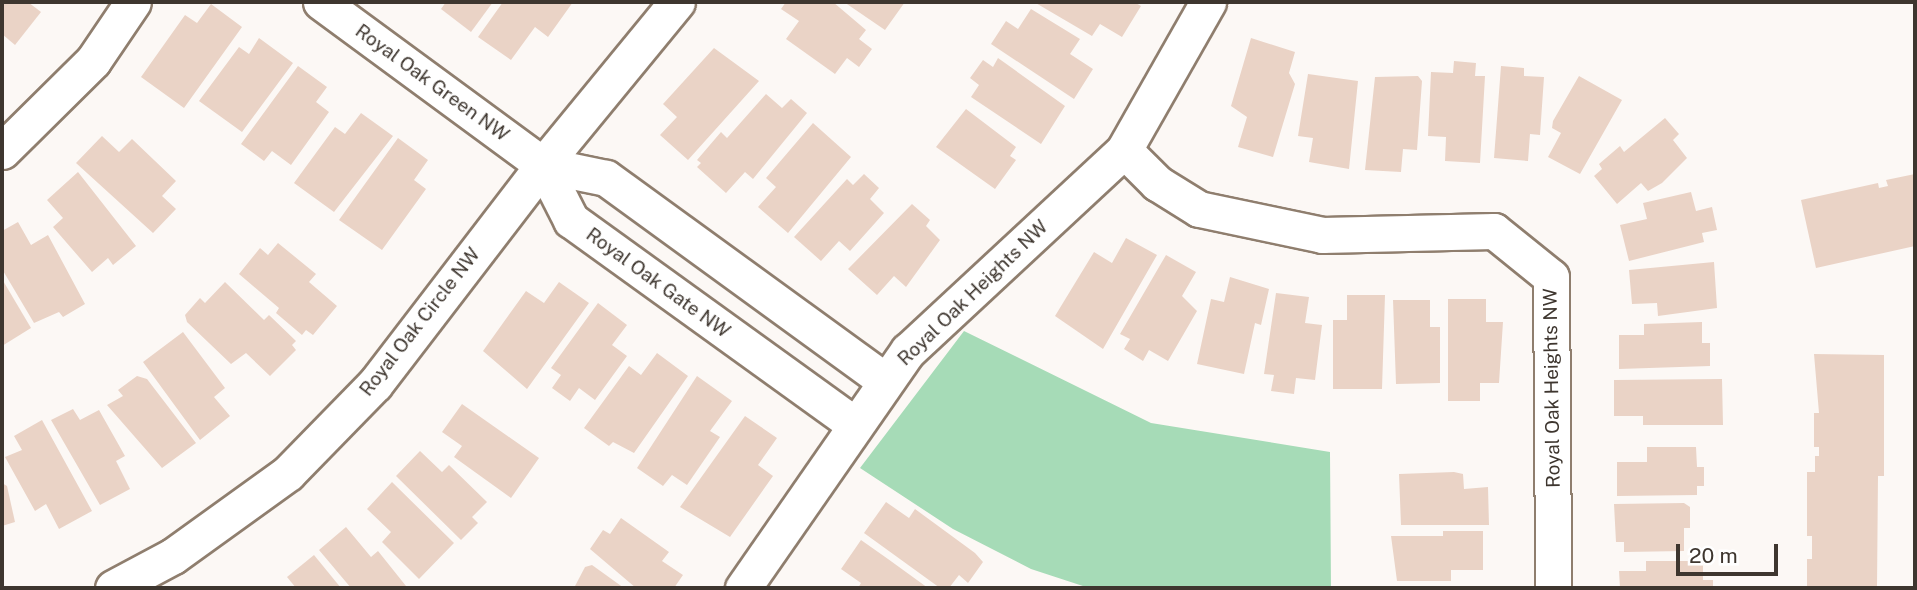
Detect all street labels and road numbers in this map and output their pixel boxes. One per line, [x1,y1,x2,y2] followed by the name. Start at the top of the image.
[351,20,513,146] street label: Royal Oak Green NW
[893,215,1053,371] street label: Royal Oak Heights NW
[582,223,734,343] street label: Royal Oak Gate NW
[355,243,485,401] street label: Royal Oak Circle NW
[1539,288,1565,488] street label: Royal Oak Heights NW

